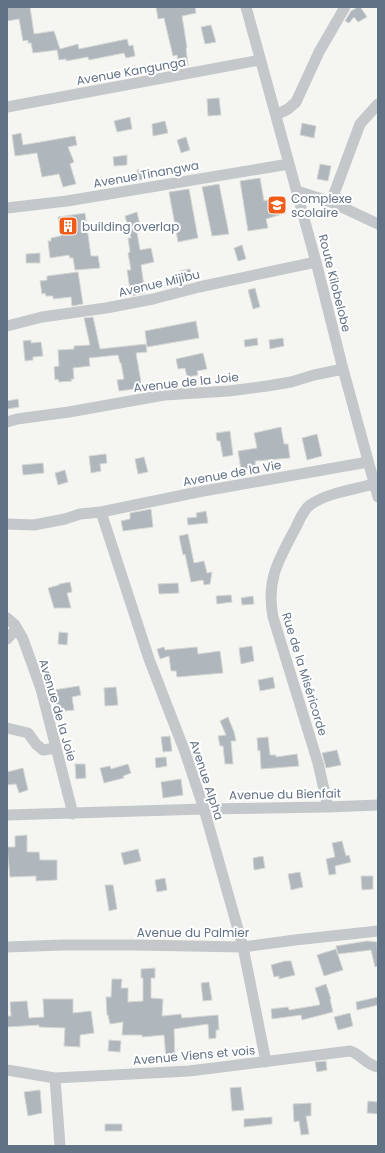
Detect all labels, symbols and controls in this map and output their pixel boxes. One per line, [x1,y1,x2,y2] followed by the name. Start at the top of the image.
[75,53,187,89] street label: Avenue Kangunga
[92,156,200,192] street label: Avenue Tinangwa
[291,190,352,221] place label: Complexe scolaire
[266,194,288,216] school or university icon: Complexe scolaire
[57,215,79,237] building icon: building overlap
[82,218,179,235] place label: building overlap
[315,232,355,334] street label: Route Kilobelobe
[117,265,201,301] street label: Avenue Mijibu
[133,368,239,396] street label: Avenue de la Joie
[181,456,283,490] street label: Avenue de la Vie
[278,610,332,738] street label: Rue de la Miséricorde
[35,657,81,763] street label: Avenue de la Joie
[186,738,228,822] street label: Avenue Alpha
[229,785,341,803] street label: Avenue du Bienfait
[137,924,250,941] street label: Avenue du Palmier
[132,1041,256,1069] street label: Avenue Viens et vois

